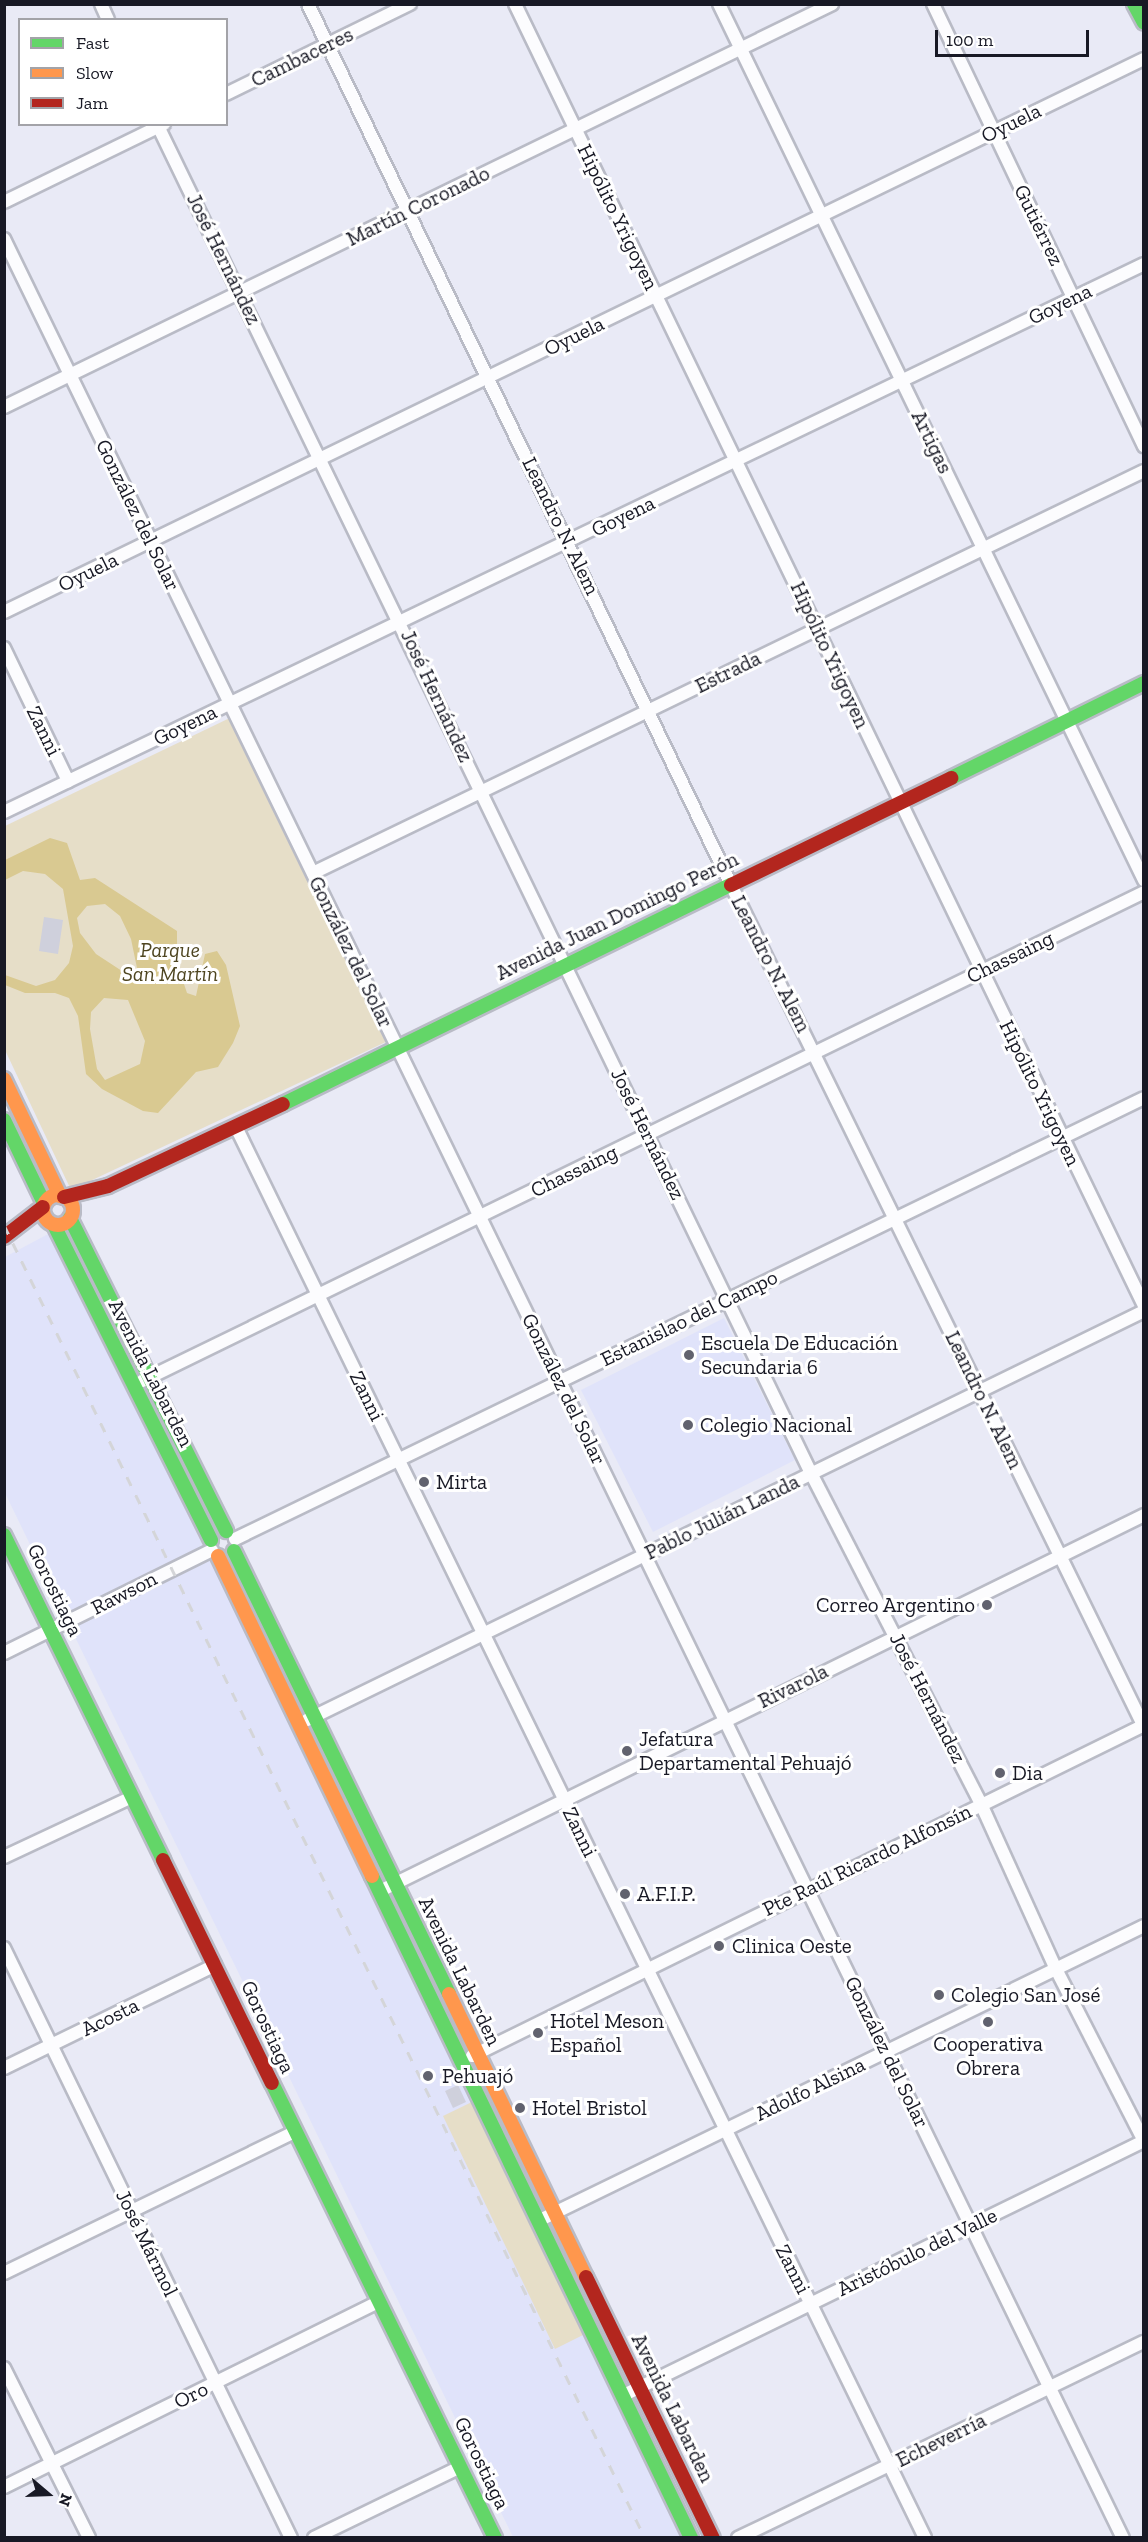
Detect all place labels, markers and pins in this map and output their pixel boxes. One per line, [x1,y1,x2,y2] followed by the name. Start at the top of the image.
[701,1330,898,1380] place label: Escuela De Educación Secundaria 6
[682,1348,696,1362] marker: Escuela De Educación Secundaria 6
[700,1412,852,1438] place label: Colegio Nacional
[681,1418,695,1432] marker: Colegio Nacional
[436,1469,487,1495] place label: Mirta
[417,1475,431,1489] marker: Mirta
[815,1592,975,1618] place label: Correo Argentino
[980,1598,994,1612] marker: Correo Argentino
[639,1726,852,1776] place label: Jefatura Departamental Pehuajó
[620,1744,634,1758] marker: Jefatura Departamental Pehuajó
[1012,1760,1043,1786] place label: Dia
[993,1766,1007,1780] marker: Dia
[637,1881,696,1907] place label: A.F.I.P.
[618,1887,632,1901] marker: A.F.I.P.
[732,1933,852,1959] place label: Clinica Oeste
[710,1937,728,1955] marker: Clinica Oeste
[951,1982,1101,2008] place label: Colegio San José
[932,1988,946,2002] marker: Colegio San José
[550,2008,664,2058] place label: Hotel Meson Español
[981,2015,995,2029] marker: Cooperativa Obrera
[531,2026,545,2040] marker: Hotel Meson Español
[933,2031,1043,2081] place label: Cooperativa Obrera
[442,2063,513,2089] place label: Pehuajó
[419,2067,437,2085] marker: Pehuajó
[532,2095,647,2121] place label: Hotel Bristol
[513,2101,527,2115] marker: Hotel Bristol

